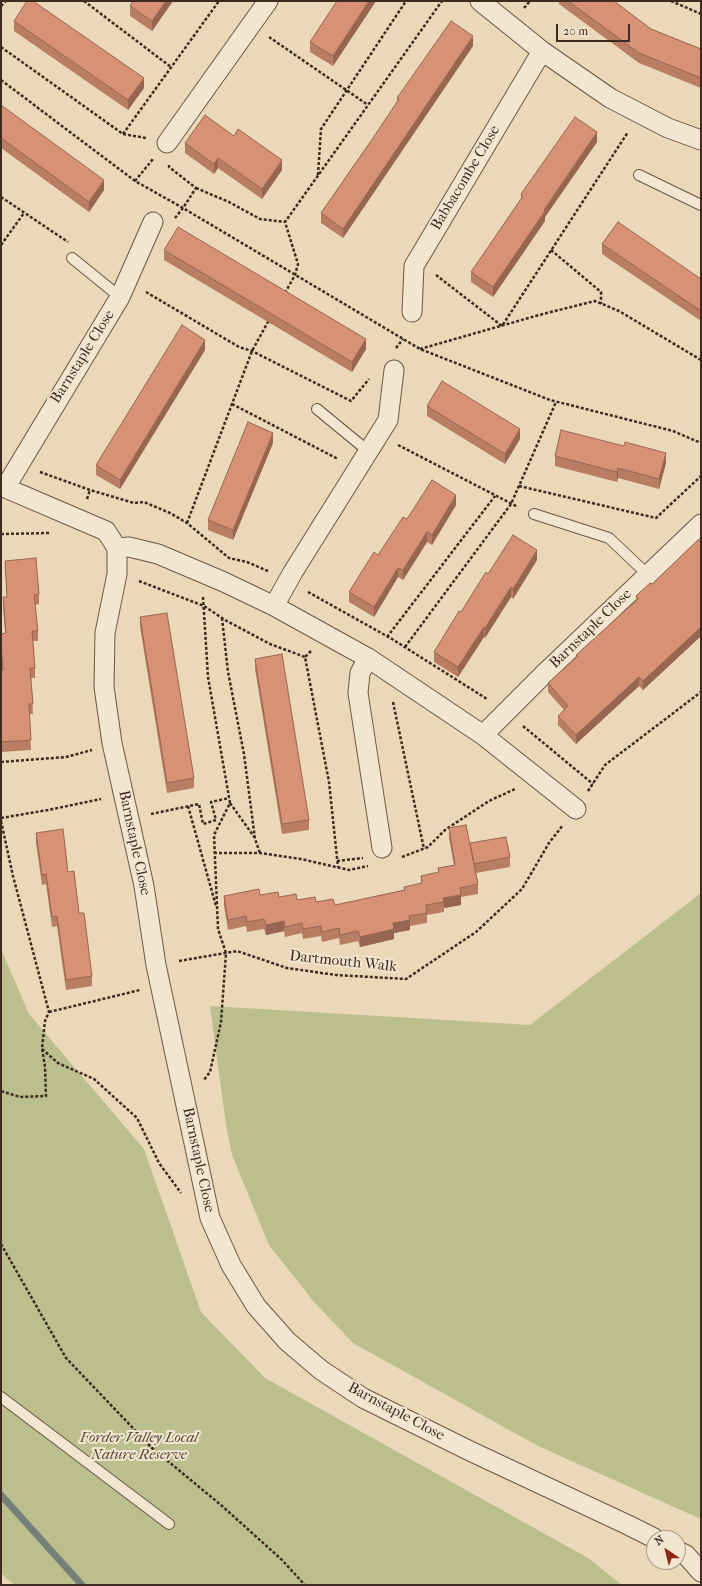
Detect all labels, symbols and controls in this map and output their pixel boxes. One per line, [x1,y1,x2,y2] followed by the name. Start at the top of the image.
[558,16,632,42] scale bar
[563,24,588,38] text: 20 m
[428,122,504,234] street label: Babbacombe Close
[47,307,119,407] street label: Barnstaple Close
[546,585,636,673] street label: Barnstaple Close
[114,789,154,897] street label: Barnstaple Close
[288,947,398,977] street label: Dartmouth Walk
[178,1106,218,1214] street label: Barnstaple Close
[345,1379,447,1445] street label: Barnstaple Close
[80,1429,198,1464] park label: Forder Valley Local Nature Reserve
[646,1530,686,1570] north arrow
[652,1533,667,1548] text: N

